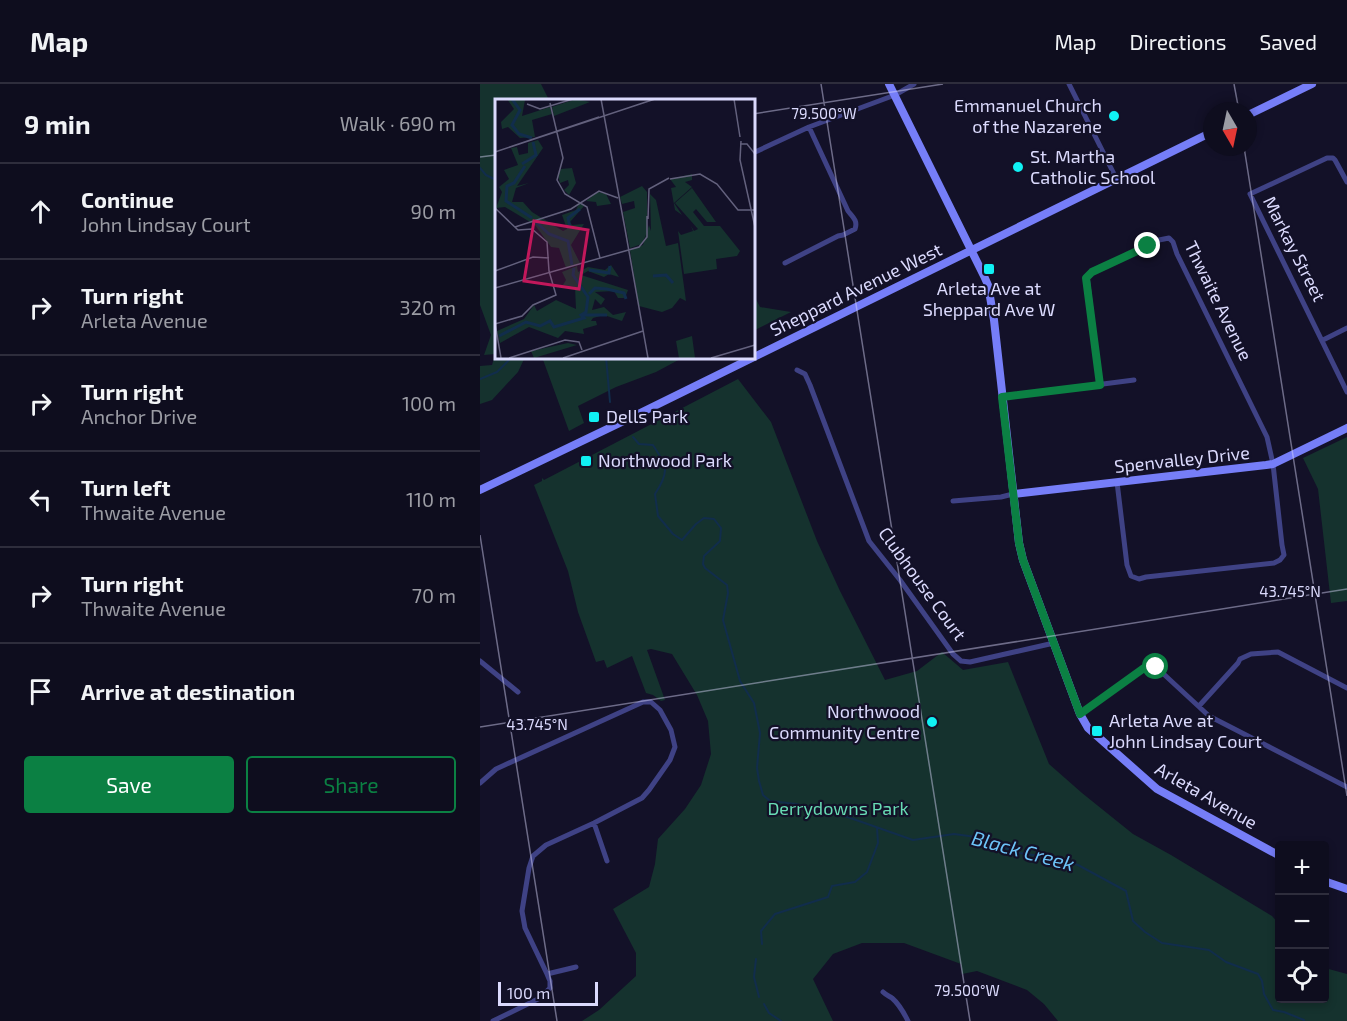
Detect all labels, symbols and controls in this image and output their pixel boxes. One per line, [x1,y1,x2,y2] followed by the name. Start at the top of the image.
[30,24,88,58] text: Map
[1054,29,1097,54] text: Map
[1130,29,1226,54] text: Directions
[1259,29,1317,54] text: Saved
[954,94,1102,137] place label: Emmanuel Church of the Nazarene
[495,99,754,358] inset map
[1203,102,1257,156] north arrow
[791,104,857,122] text: 79.500°W
[24,108,91,139] text: 9 min
[1107,109,1121,123] marker: Emmanuel Church of the Nazarene
[340,111,456,135] text: Walk · 690 m
[1030,145,1156,188] place label: St. Martha Catholic School
[1011,160,1025,174] marker: St. Martha Catholic School
[81,186,174,212] text: Continue
[1259,192,1331,305] street label: Markay Street
[24,195,57,228] icon: ahead
[411,199,456,223] text: 90 m
[81,212,251,236] text: John Lindsay Court
[1134,232,1160,258] route end
[1180,237,1257,364] street label: Thwaite Avenue
[766,238,945,340] street label: Sheppard Avenue West
[982,262,996,276] marker: Arleta Ave at Sheppard Ave W
[923,277,1055,320] place label: Arleta Ave at Sheppard Ave W
[81,282,183,308] text: Turn right
[24,291,57,324] icon: right
[400,295,456,319] text: 320 m
[81,308,208,332] text: Arleta Avenue
[81,378,183,404] text: Turn right
[24,387,57,420] icon: right
[402,391,456,415] text: 100 m
[81,404,197,428] text: Anchor Drive
[606,405,688,427] place label: Dells Park
[587,410,601,424] marker: Dells Park
[1113,441,1251,477] street label: Spenvalley Drive
[598,449,732,471] place label: Northwood Park
[579,454,593,468] marker: Northwood Park
[81,474,170,500] text: Turn left
[24,483,57,516] icon: left
[406,487,456,511] text: 110 m
[81,500,226,524] text: Thwaite Avenue
[874,522,971,644] street label: Clubhouse Court
[81,570,183,596] text: Turn right
[24,579,57,612] icon: right
[1259,582,1321,600] text: 43.745°N
[412,583,456,607] text: 70 m
[81,596,226,620] text: Thwaite Avenue
[1142,653,1168,679] route start
[24,675,57,708] icon: arrive
[81,678,295,704] text: Arrive at destination
[769,700,920,743] place label: Northwood Community Centre
[1109,709,1262,752] place label: Arleta Ave at John Lindsay Court
[506,715,568,733] text: 43.745°N
[925,715,939,729] marker: Northwood Community Centre
[1090,724,1104,738] marker: Arleta Ave at John Lindsay Court
[24,756,234,813] button: Save
[246,756,456,813] button: Share
[1152,757,1261,833] street label: Arleta Avenue
[767,797,909,819] park label: Derrydowns Park
[969,825,1077,875] water label: Black Creek
[1275,841,1329,1003] map controls
[1275,841,1329,895] button: +
[1275,895,1329,949] button: −
[1275,949,1329,1003] button: locate
[498,979,598,1006] scale bar
[934,981,1000,999] text: 79.500°W
[507,983,550,1002] text: 100 m

